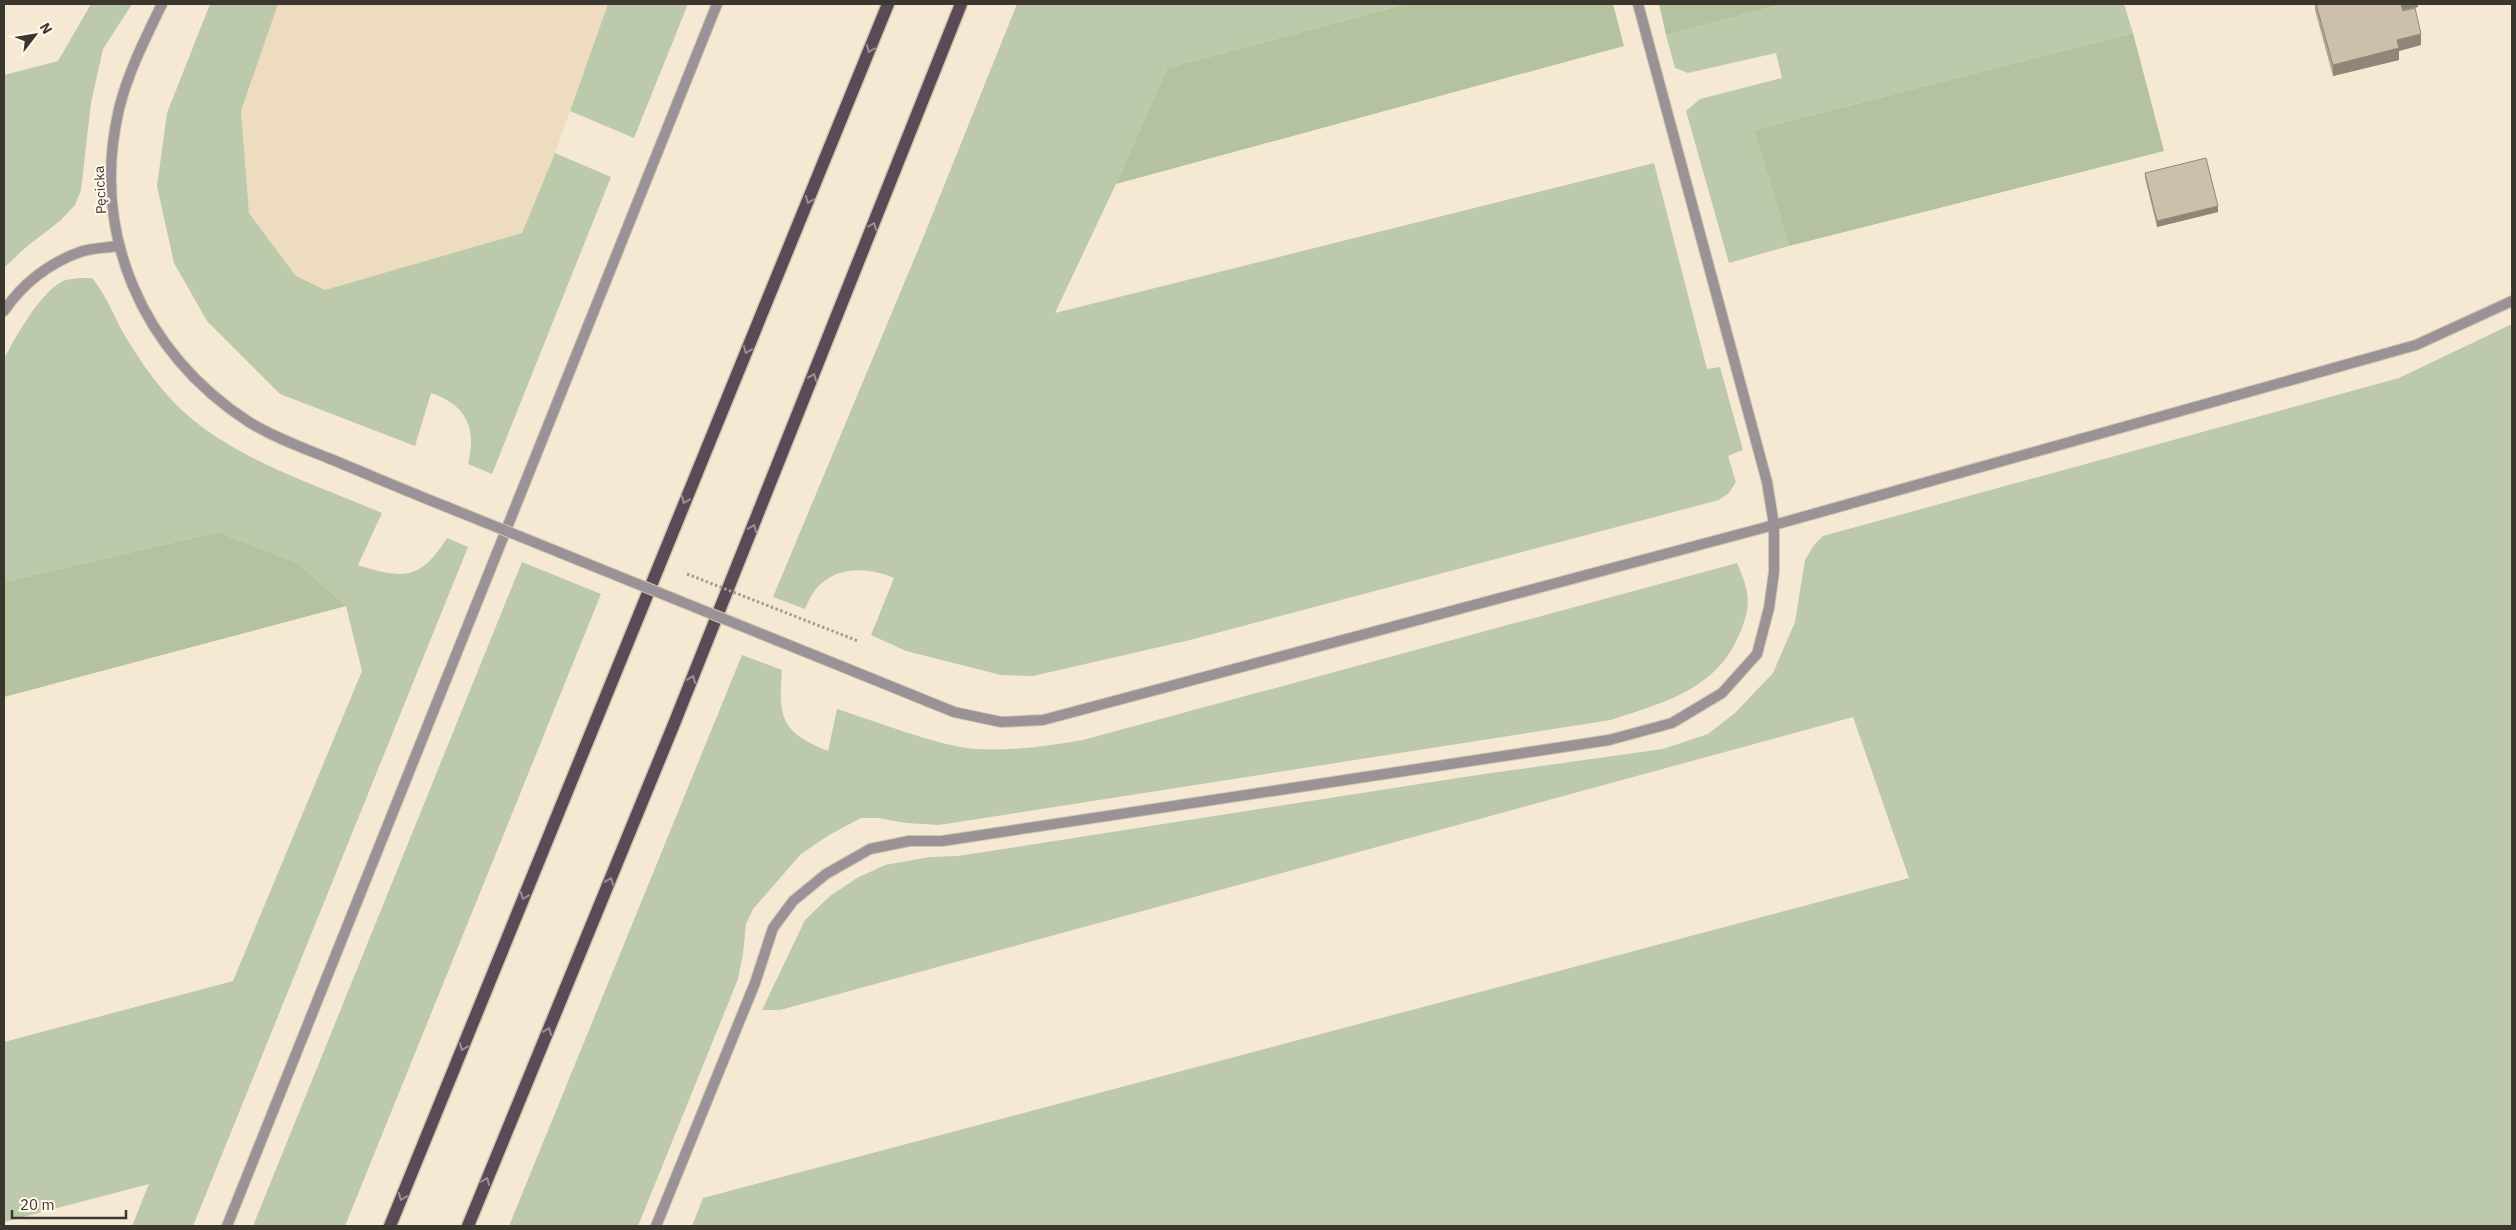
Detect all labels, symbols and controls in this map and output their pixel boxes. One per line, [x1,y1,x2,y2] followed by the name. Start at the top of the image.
[10,10,60,60] north arrow
[36,19,56,37] text: N
[865,44,876,53] one-way arrow
[90,165,110,215] street label: Pęcicka
[804,195,814,203] one-way arrow
[866,222,877,231] one-way arrow
[742,345,753,354] one-way arrow
[806,373,817,382] one-way arrow
[681,495,691,504] one-way arrow
[746,524,757,533] one-way arrow
[686,675,697,684] one-way arrow
[604,877,614,886] one-way arrow
[519,891,530,900] one-way arrow
[542,1027,553,1036] one-way arrow
[458,1042,468,1050] one-way arrow
[480,1177,491,1186] one-way arrow
[12,1188,126,1220] scale bar
[398,1192,408,1201] one-way arrow
[20,1195,55,1214] text: 20 m

